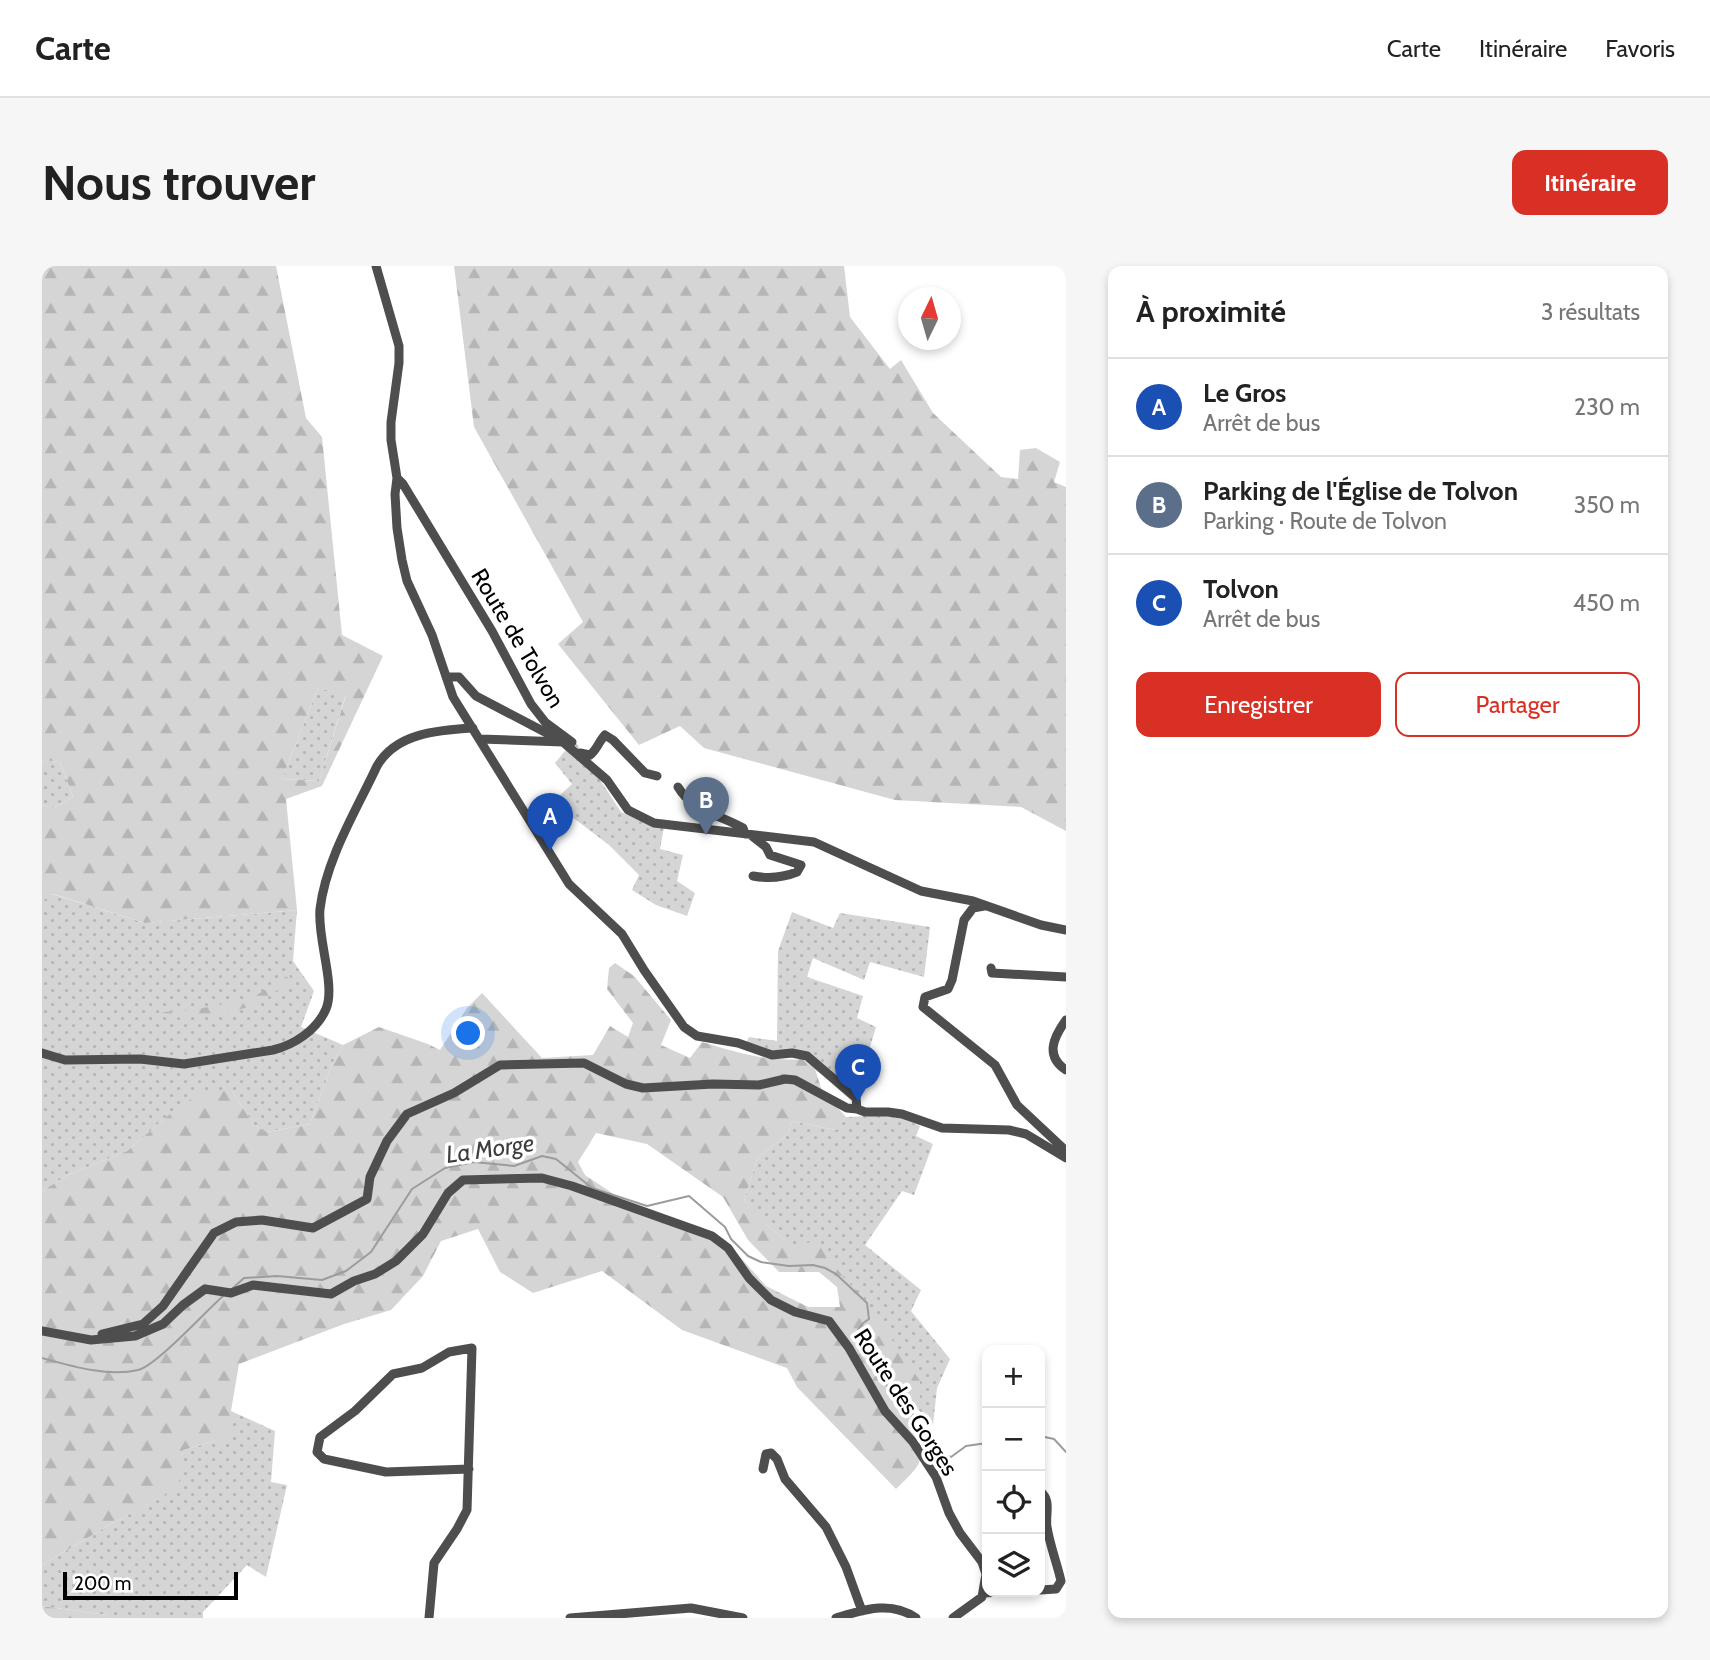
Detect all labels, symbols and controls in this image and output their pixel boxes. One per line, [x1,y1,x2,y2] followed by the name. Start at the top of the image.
[35,28,111,68] text: Carte
[1387,34,1441,63] text: Carte
[1479,34,1567,63] text: Itinéraire
[1605,34,1675,63] text: Favoris
[1512,150,1668,215] button: Itinéraire
[42,153,316,212] text: Nous trouver
[898,287,961,350] north arrow
[1136,293,1286,330] text: À proximité
[1541,298,1640,326] text: 3 résultats
[1203,377,1286,409] text: Le Gros
[1152,393,1166,421] text: A
[1574,393,1640,421] text: 230 m
[1203,409,1320,437] text: Arrêt de bus
[1203,475,1518,507] text: Parking de l'Église de Tolvon
[1152,491,1166,519] text: B
[1574,491,1640,519] text: 350 m
[1203,507,1447,535] text: Parking · Route de Tolvon
[465,563,571,713] street label: Route de Tolvon
[1203,573,1279,605] text: Tolvon
[1152,589,1166,617] text: C
[1573,589,1640,617] text: 450 m
[1203,605,1320,633] text: Arrêt de bus
[1136,672,1381,737] button: Enregistrer
[1395,672,1640,737] button: Partager
[683,777,729,835] pin: B
[527,793,573,851] pin: A
[451,1016,485,1050] your location
[835,1044,881,1102] pin: C
[444,1128,536,1169] water label: La Morge
[848,1323,964,1481] street label: Route des Gorges
[982,1345,1045,1597] map controls
[982,1345,1045,1408] button: +
[982,1408,1045,1471] button: −
[982,1471,1045,1534] button: locate
[982,1534,1045,1597] button: layers
[63,1569,238,1601] scale bar
[74,1572,131,1595] text: 200 m

